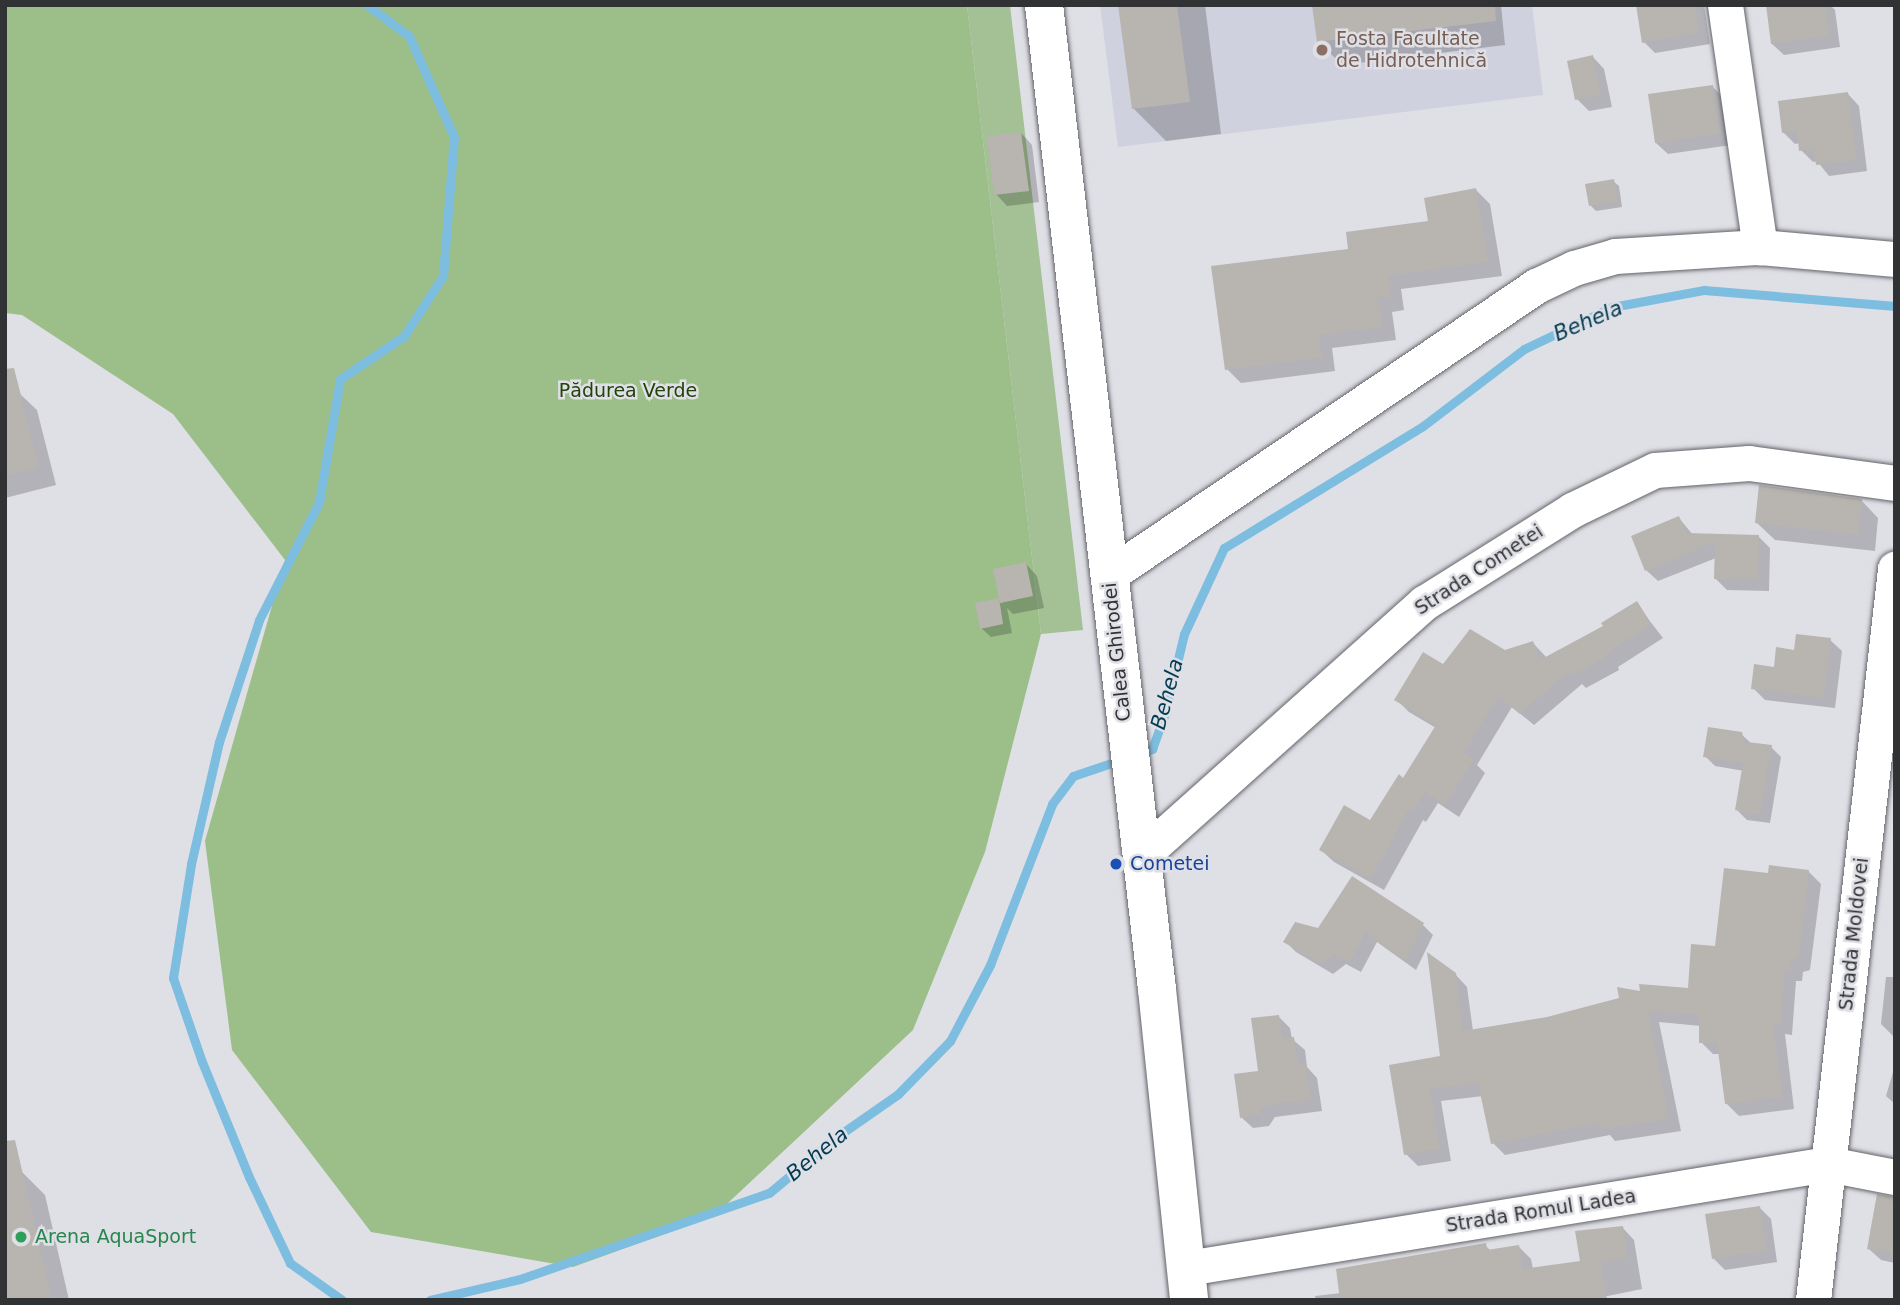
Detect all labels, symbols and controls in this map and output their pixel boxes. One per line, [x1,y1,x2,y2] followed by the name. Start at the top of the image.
[1336,28,1487,72] place label: Fosta Facultate de Hidrotehnică
[1314,42,1330,58] marker: Fosta Facultate de Hidrotehnică
[1550,295,1626,347] water label: Behela
[559,380,697,402] park label: Pădurea Verde
[1411,520,1547,620] street label: Strada Cometei
[1098,581,1136,723] street label: Calea Ghirodei
[1145,656,1189,732] water label: Behela
[1130,853,1210,875] place label: Cometei
[1108,856,1124,872] marker: Cometei
[1835,856,1873,1012] street label: Strada Moldovei
[781,1121,853,1187] water label: Behela
[1444,1185,1638,1237] street label: Strada Romul Ladea
[35,1226,196,1248] place label: Arena AquaSport
[13,1229,29,1245] marker: Arena AquaSport

